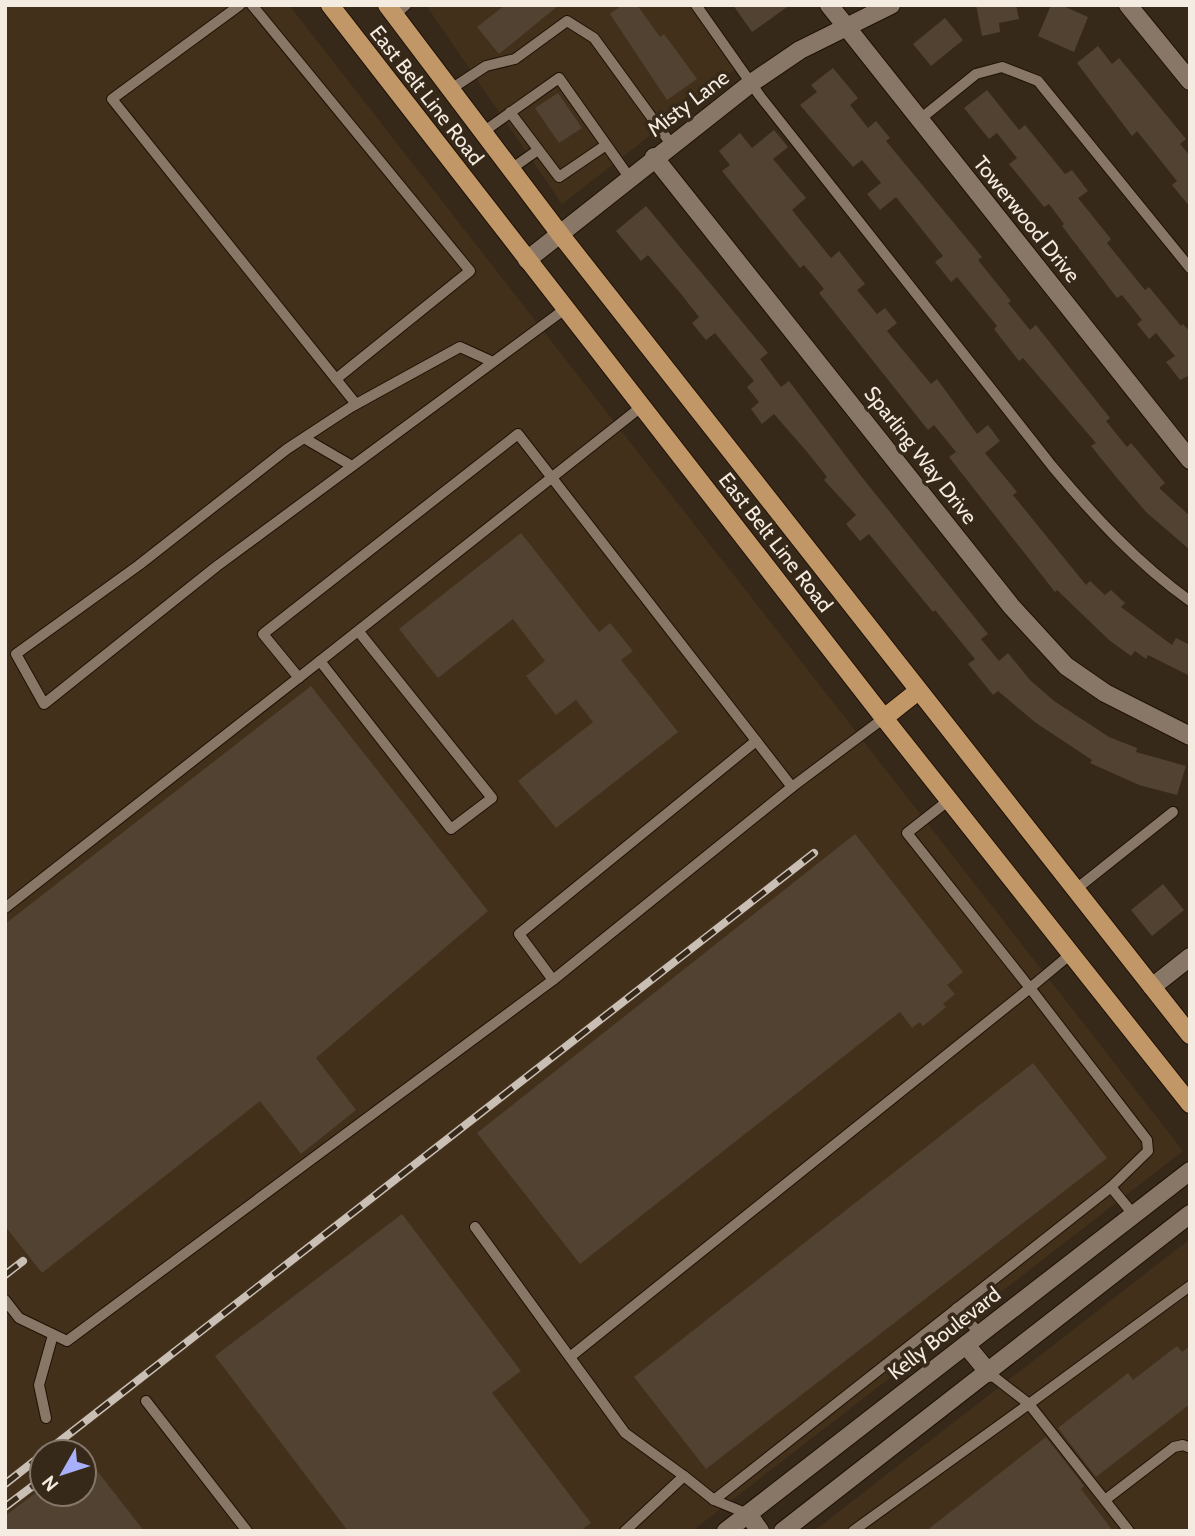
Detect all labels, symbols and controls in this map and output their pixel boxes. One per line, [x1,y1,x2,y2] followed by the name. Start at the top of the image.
[365,20,489,170] street label: East Belt Line Road
[642,64,734,142] street label: Misty Lane
[968,151,1086,287] street label: Towerwood Drive
[859,381,983,529] street label: Sparling Way Drive
[714,467,838,617] street label: East Belt Line Road
[883,1281,1005,1385] street label: Kelly Boulevard
[28,1438,98,1508] north arrow
[37,1471,63,1496] text: N

